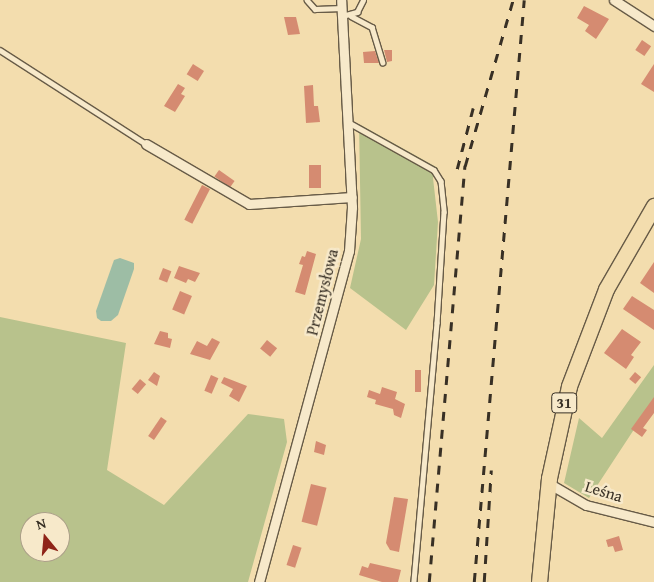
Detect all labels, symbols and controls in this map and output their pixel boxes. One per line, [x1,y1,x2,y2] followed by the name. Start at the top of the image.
[302,247,342,337] street label: Przemysłowa
[550,390,578,416] road number: 31
[583,476,625,506] street label: Leśna
[20,512,70,562] north arrow
[34,513,48,535] text: N

